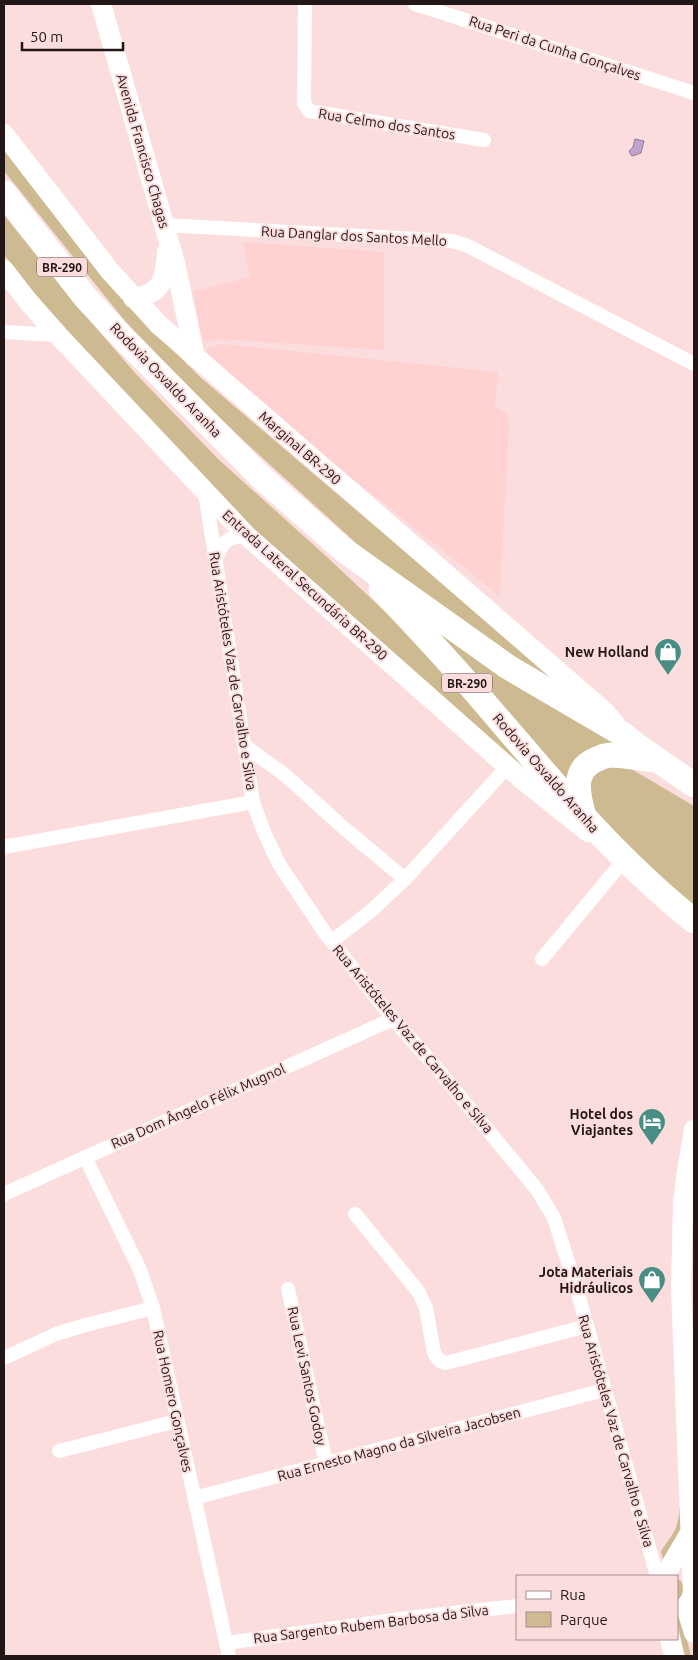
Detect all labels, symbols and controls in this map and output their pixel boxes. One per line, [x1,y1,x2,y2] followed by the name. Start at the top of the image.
[467,13,643,83] street label: Rua Peri da Cunha Gonçalves
[22,20,124,52] scale bar
[30,28,63,45] text: 50 m
[113,72,173,230] street label: Avenida Francisco Chagas
[317,105,457,143] street label: Rua Celmo dos Santos
[261,223,447,249] street label: Rua Danglar dos Santos Mello
[37,258,87,276] road number: BR-290
[107,319,225,441] street label: Rodovia Osvaldo Aranha
[256,408,344,488] street label: Marginal BR-290
[219,507,391,664] street label: Entrada Lateral Secundária BR-290
[206,551,260,791] street label: Rua Aristóteles Vaz de Carvalho e Silva
[653,637,683,676] shop icon: New Holland
[565,644,649,660] place label: New Holland
[442,674,492,692] road number: BR-290
[490,710,602,836] street label: Rodovia Osvaldo Aranha
[329,942,497,1136] street label: Rua Aristóteles Vaz de Carvalho e Silva
[108,1059,288,1152] street label: Rua Dom Ângelo Félix Mugnol
[570,1106,633,1138] place label: Hotel dos Viajantes
[637,1107,667,1146] hotel icon: Hotel dos Viajantes
[539,1264,633,1296] place label: Jota Materiais Hidráulicos
[637,1265,667,1304] shop icon: Jota Materiais Hidráulicos
[284,1305,330,1447] street label: Rua Levi Santos Godoy
[575,1313,657,1549] street label: Rua Aristóteles Vaz de Carvalho e Silva
[150,1328,196,1474] street label: Rua Homero Gonçalves
[276,1404,522,1484] street label: Rua Ernesto Magno da Silveira Jacobsen
[516,1575,678,1640] legend
[560,1586,586,1603] text: Rua
[253,1602,489,1646] street label: Rua Sargento Rubem Barbosa da Silva
[560,1611,608,1628] text: Parque

